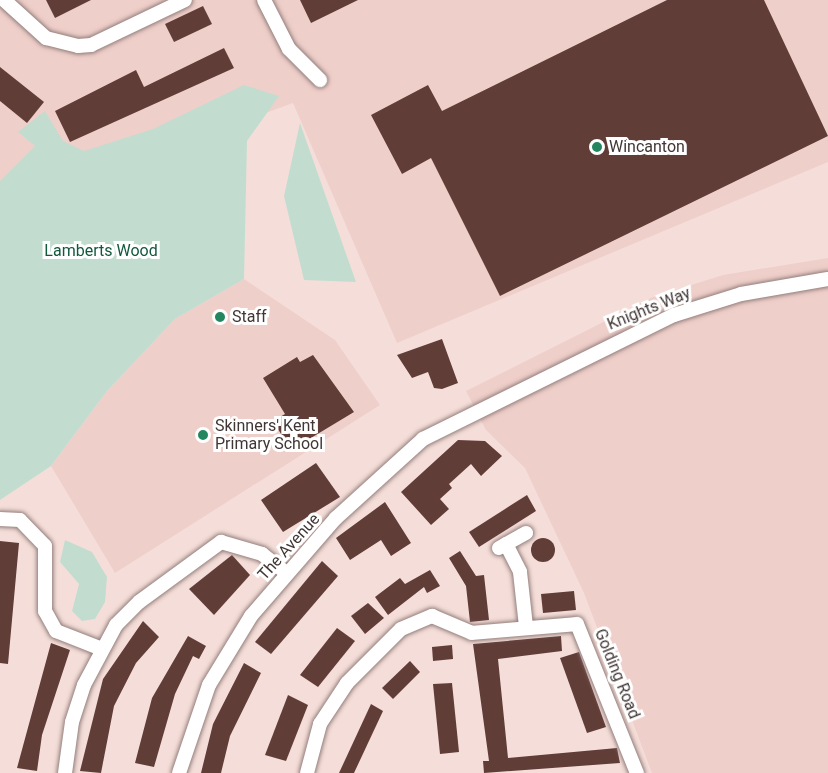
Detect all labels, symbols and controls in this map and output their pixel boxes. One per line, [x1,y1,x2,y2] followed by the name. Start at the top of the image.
[609,137,685,157] place label: Wincanton
[590,140,604,154] marker: Wincanton
[44,241,158,261] park label: Lamberts Wood
[605,284,693,334] street label: Knights Way
[232,307,267,327] place label: Staff
[213,310,227,324] marker: Staff
[215,416,323,454] place label: Skinners' Kent Primary School
[196,428,210,442] marker: Skinners' Kent Primary School
[254,510,324,584] street label: The Avenue
[590,626,644,722] street label: Golding Road

